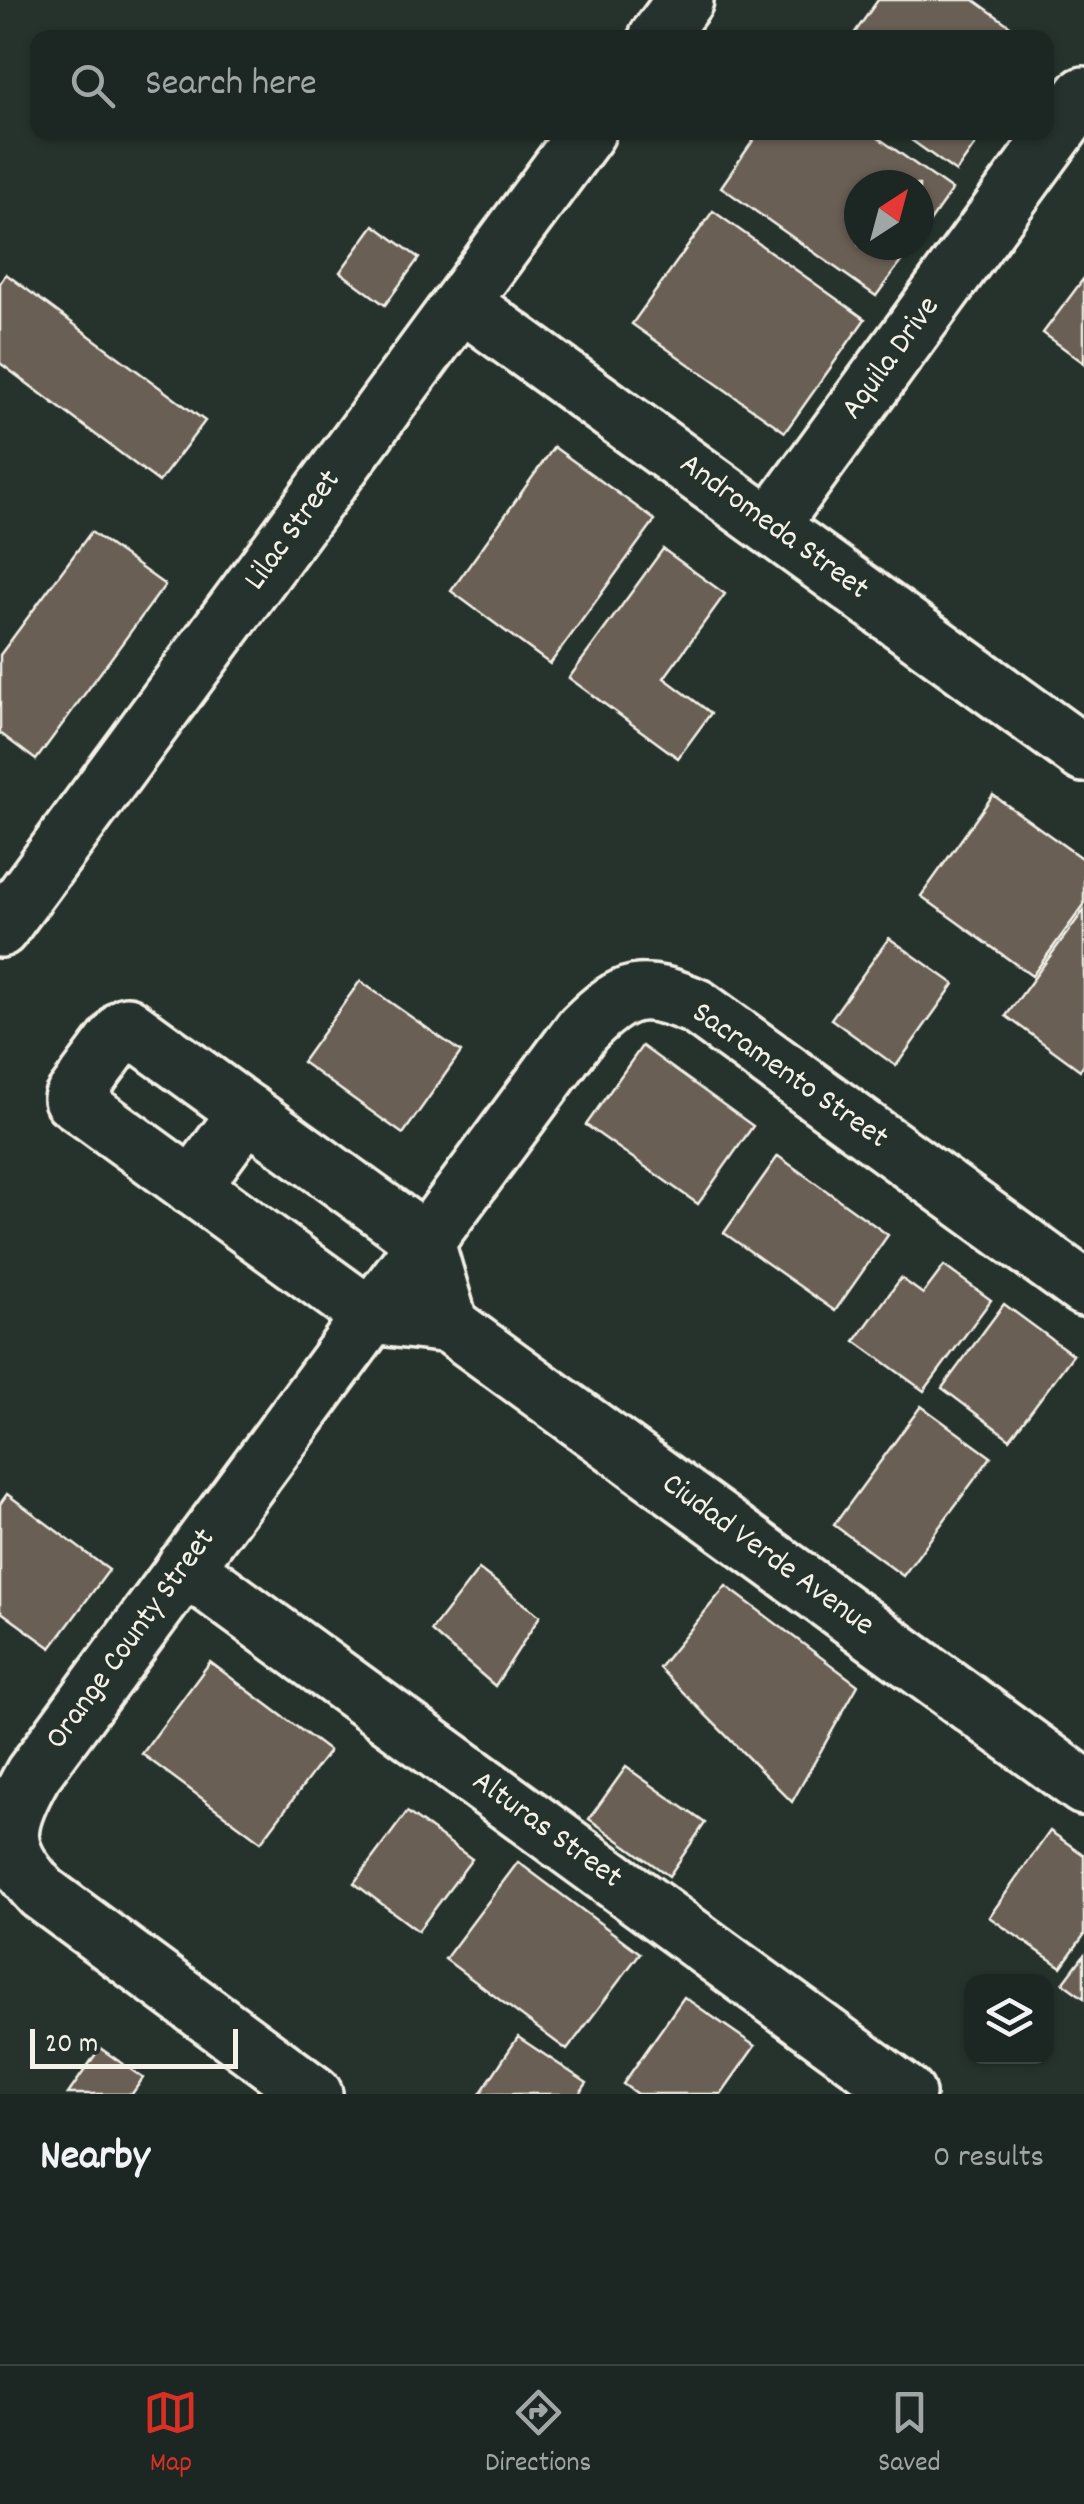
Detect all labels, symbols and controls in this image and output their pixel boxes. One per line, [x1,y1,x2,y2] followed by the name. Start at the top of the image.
[30,30,1054,140] search box
[65,58,120,113] icon: search
[145,58,317,113] text: Search here
[844,170,934,260] north arrow
[831,288,953,430] street label: Aquila Drive
[669,443,878,613] street label: Andromeda Street
[234,461,354,601] street label: Lilac Street
[681,992,897,1162] street label: Sacramento Street
[651,1463,883,1649] street label: Ciudad Verde Avenue
[36,1520,228,1760] street label: Orange County Street
[461,1761,631,1901] street label: Alturas Street
[964,1974,1054,2064] map controls
[964,1974,1054,2064] button: layers
[30,2024,238,2068] scale bar
[45,2026,98,2066] text: 20 m
[40,2129,150,2189] text: Nearby
[933,2136,1044,2182] text: 0 results
[143,2385,198,2485] tab: Map
[485,2385,591,2485] tab: Directions
[878,2385,941,2485] tab: Saved

